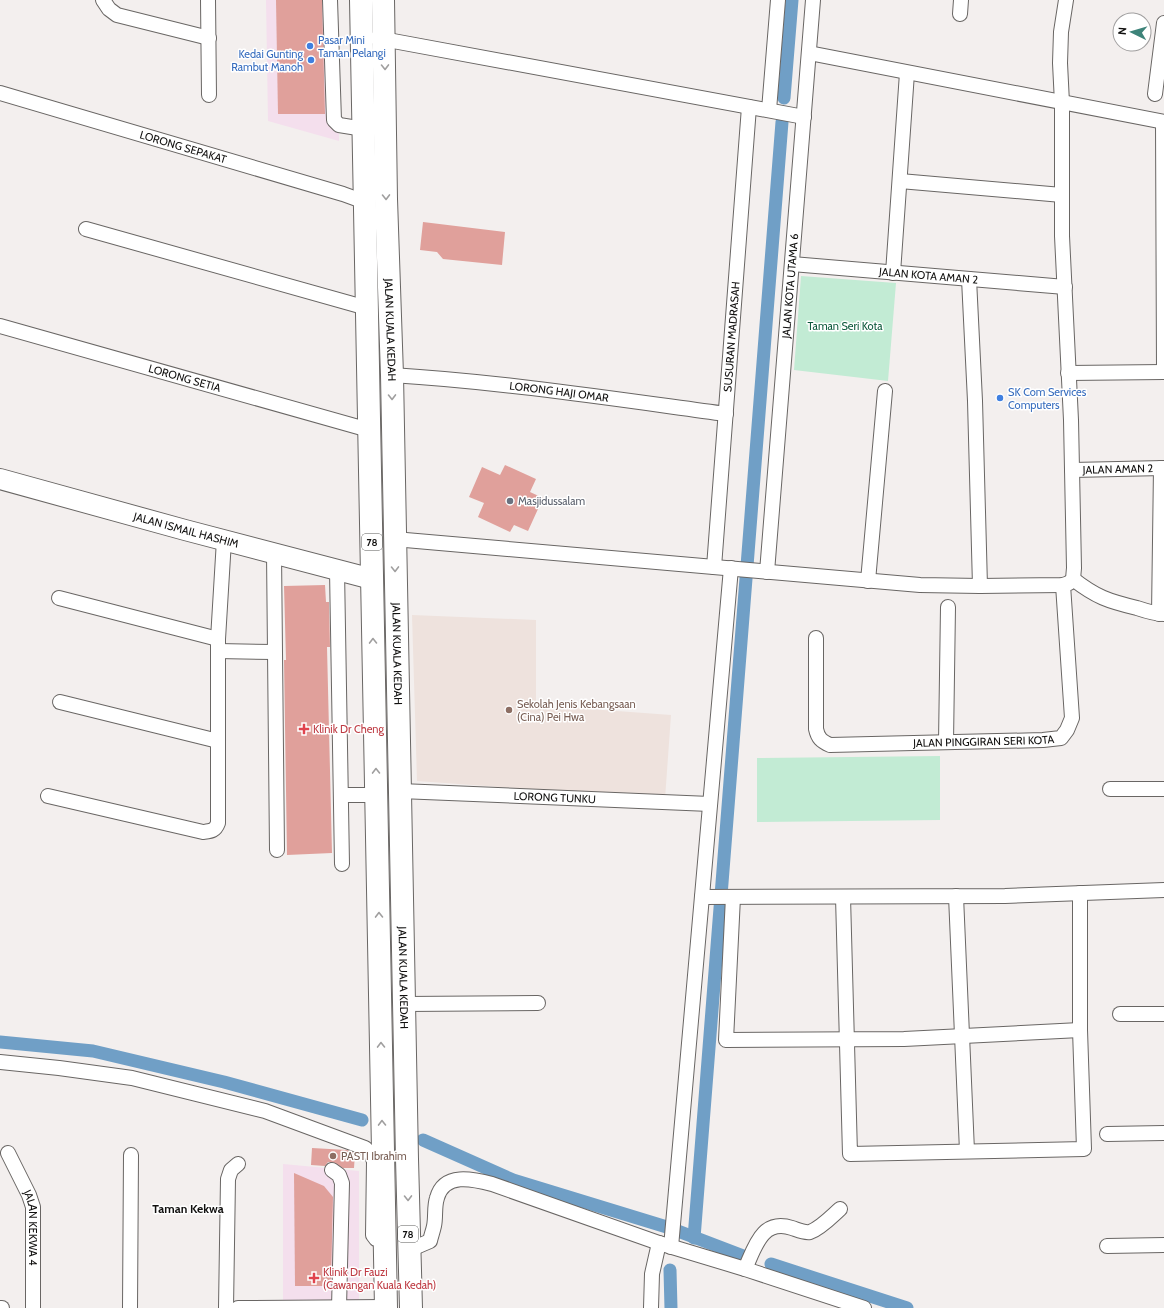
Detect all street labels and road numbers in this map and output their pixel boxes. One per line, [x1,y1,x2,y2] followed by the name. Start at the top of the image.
[138,128,228,166] street label: LORONG SEPAKAT
[779,233,801,340] street label: JALAN KOTA UTAMA 6
[877,264,979,287] street label: JALAN KOTA AMAN 2
[382,277,399,381] street label: JALAN KUALA KEDAH
[720,281,743,392] street label: SUSURAN MADRASAH
[147,361,223,395] street label: LORONG SETIA
[509,379,610,405] street label: LORONG HAJI OMAR
[1082,461,1154,477] street label: JALAN AMAN 2
[131,509,240,551] street label: JALAN ISMAIL HASHIM
[362,534,382,550] road number: 78
[389,601,405,705] street label: JALAN KUALA KEDAH
[912,732,1055,750] street label: JALAN PINGGIRAN SERI KOTA
[513,789,596,806] street label: LORONG TUNKU
[396,925,412,1029] street label: JALAN KUALA KEDAH
[20,1186,40,1266] street label: JALAN KEKWA 4
[398,1226,418,1242] road number: 78

